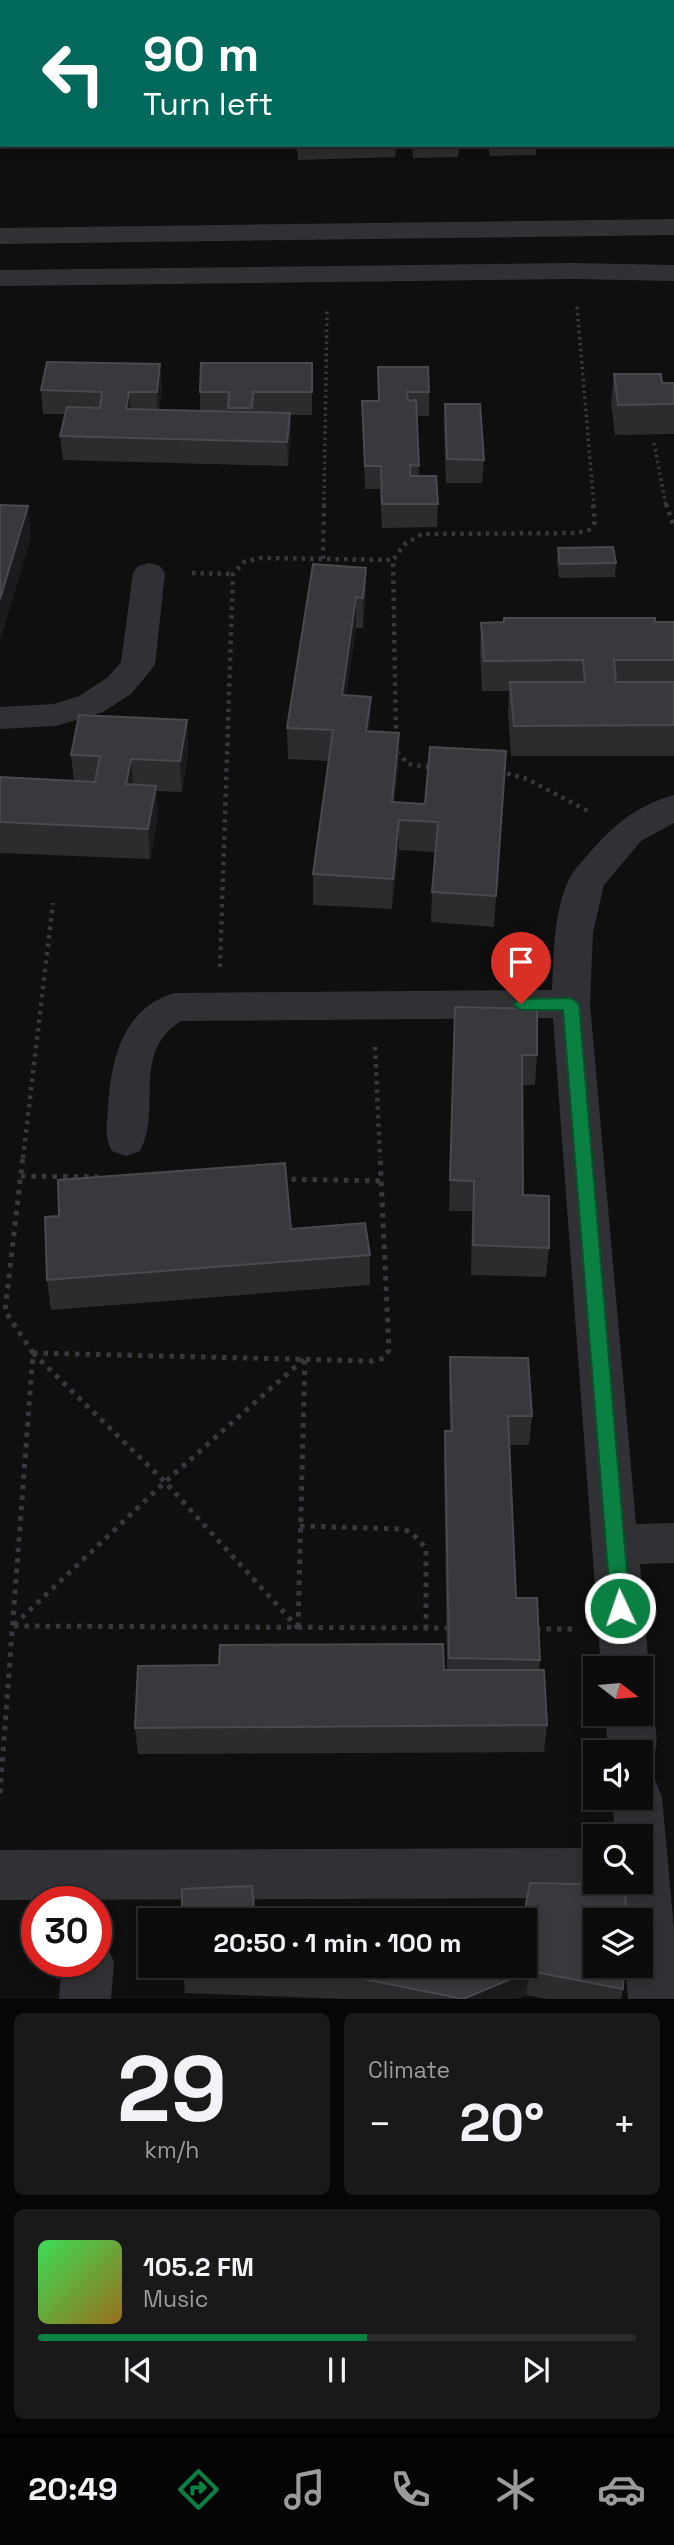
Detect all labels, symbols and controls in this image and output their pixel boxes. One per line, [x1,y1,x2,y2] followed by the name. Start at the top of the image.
[143,23,259,85] text: 90 m
[28,28,119,119] icon: left
[143,84,273,124] text: Turn left
[491,932,551,1004] pin
[502,943,540,981] icon: arrive
[583,1571,657,1645] position arrow
[583,1656,653,1726] north arrow
[583,1656,653,1978] map controls
[583,1740,653,1810] button: sound
[583,1824,653,1894] button: search
[21,1886,112,1977] speed limit sign: 30
[583,1908,653,1978] button: layers
[214,1926,462,1960] text: 20:50 · 1 min · 100 m
[117,2031,227,2148] text: 29
[368,2055,450,2085] text: Climate
[459,2090,545,2156] text: 20°
[368,2100,392,2148] text: −
[612,2100,636,2148] text: +
[145,2135,199,2165] text: km/h
[143,2250,254,2284] text: 105.2 FM
[143,2284,208,2314] text: Music
[119,2351,157,2389] icon: previous
[318,2351,356,2389] icon: pause
[517,2351,555,2389] icon: next
[174,2465,223,2514] icon: directions
[280,2465,329,2514] icon: music
[386,2465,435,2514] icon: phone
[491,2465,540,2514] icon: climate
[597,2465,646,2514] icon: car
[28,2469,118,2509] text: 20:49

